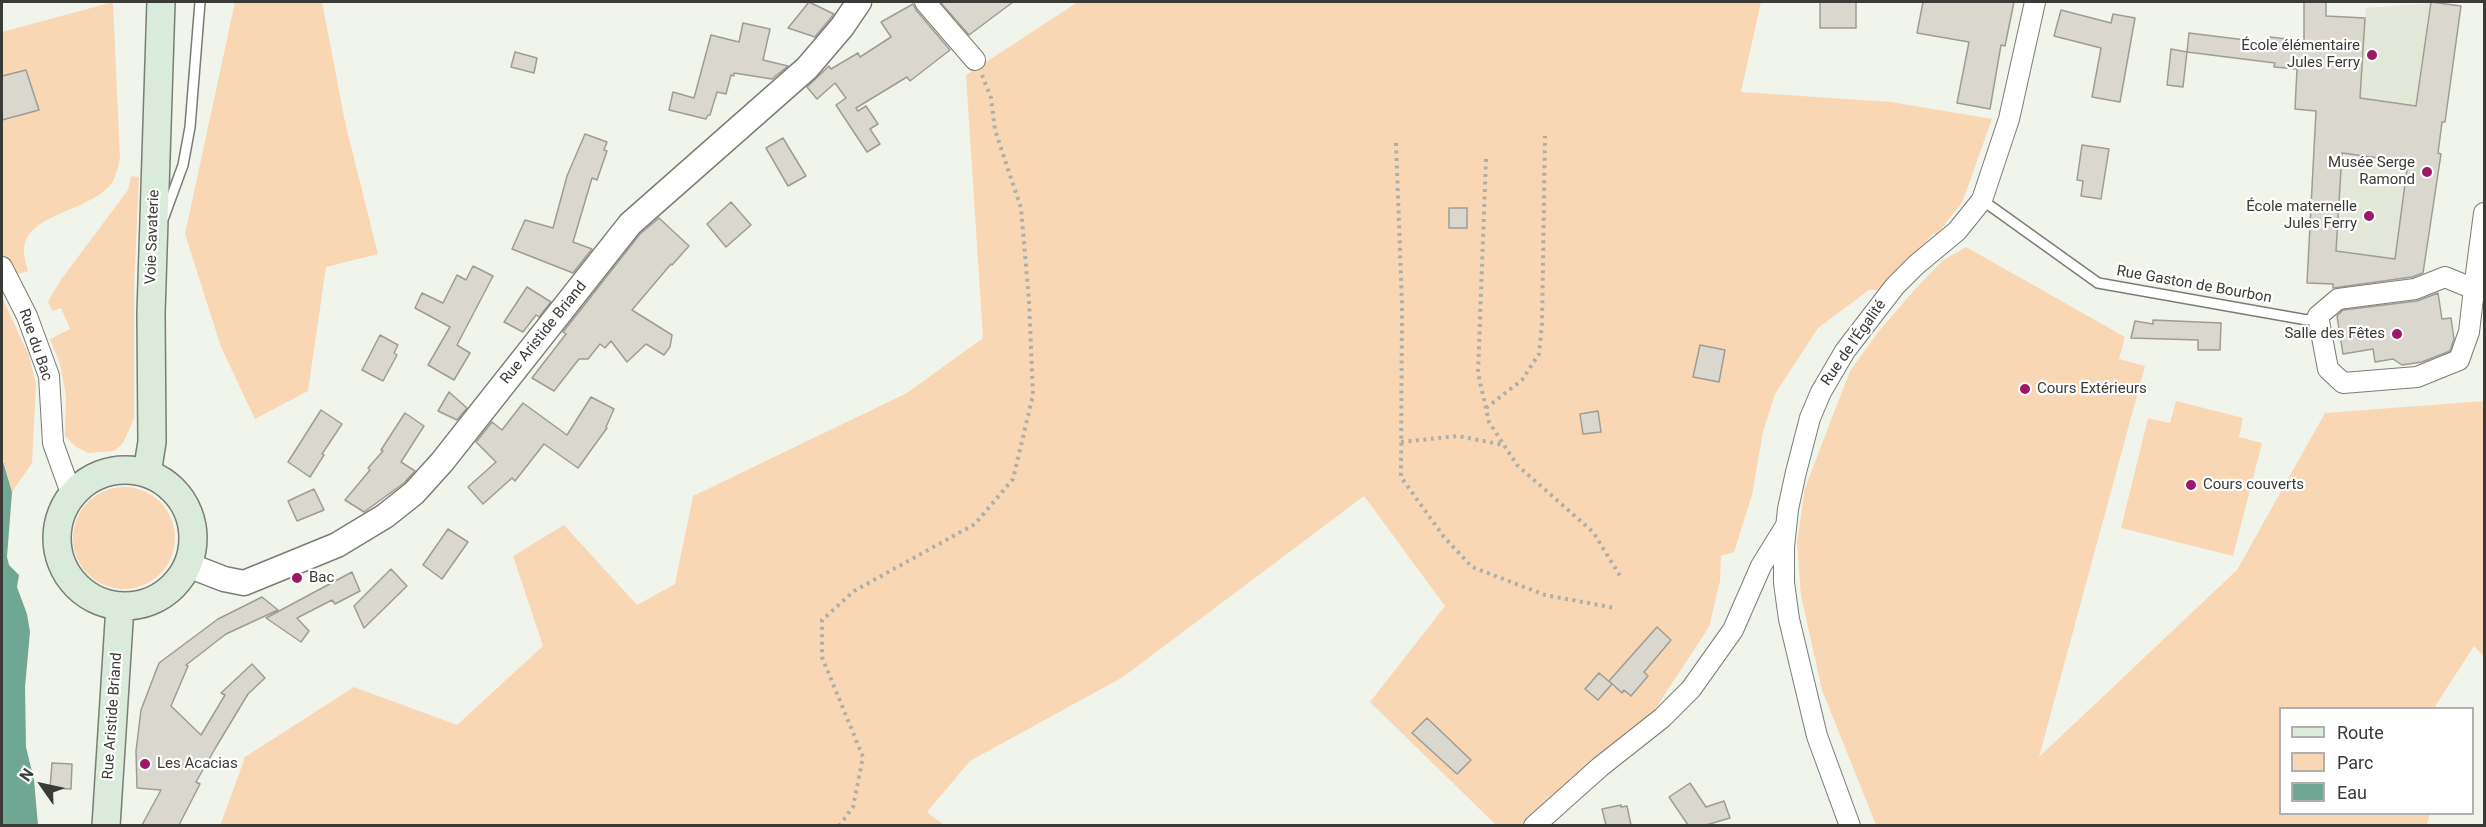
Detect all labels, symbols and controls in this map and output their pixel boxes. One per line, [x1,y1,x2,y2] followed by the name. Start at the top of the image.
[2241,37,2360,72] place label: École élémentaire Jules Ferry
[2365,48,2379,62] marker: École élémentaire Jules Ferry
[2328,154,2415,189] place label: Musée Serge Ramond
[2420,165,2434,179] marker: Musée Serge Ramond
[142,189,164,285] street label: Voie Savaterie
[2246,198,2357,233] place label: École maternelle Jules Ferry
[2362,209,2376,223] marker: École maternelle Jules Ferry
[2115,262,2273,308] street label: Rue Gaston de Bourbon
[497,278,591,388] street label: Rue Aristide Briand
[1818,297,1890,389] street label: Rue de l'Égalité
[14,307,56,383] street label: Rue du Bac
[2284,325,2385,343] place label: Salle des Fêtes
[2390,327,2404,341] marker: Salle des Fêtes
[2037,380,2147,398] place label: Cours Extérieurs
[2018,382,2032,396] marker: Cours Extérieurs
[2203,476,2304,494] place label: Cours couverts
[2184,478,2198,492] marker: Cours couverts
[309,569,334,587] place label: Bac
[290,571,304,585] marker: Bac
[100,652,126,780] street label: Rue Aristide Briand
[2279,707,2474,815] legend
[2337,722,2384,743] text: Route
[2337,752,2373,773] text: Parc
[12,755,72,815] north arrow
[157,755,238,773] place label: Les Acacias
[138,757,152,771] marker: Les Acacias
[16,765,38,785] text: N
[2337,782,2367,803] text: Eau

